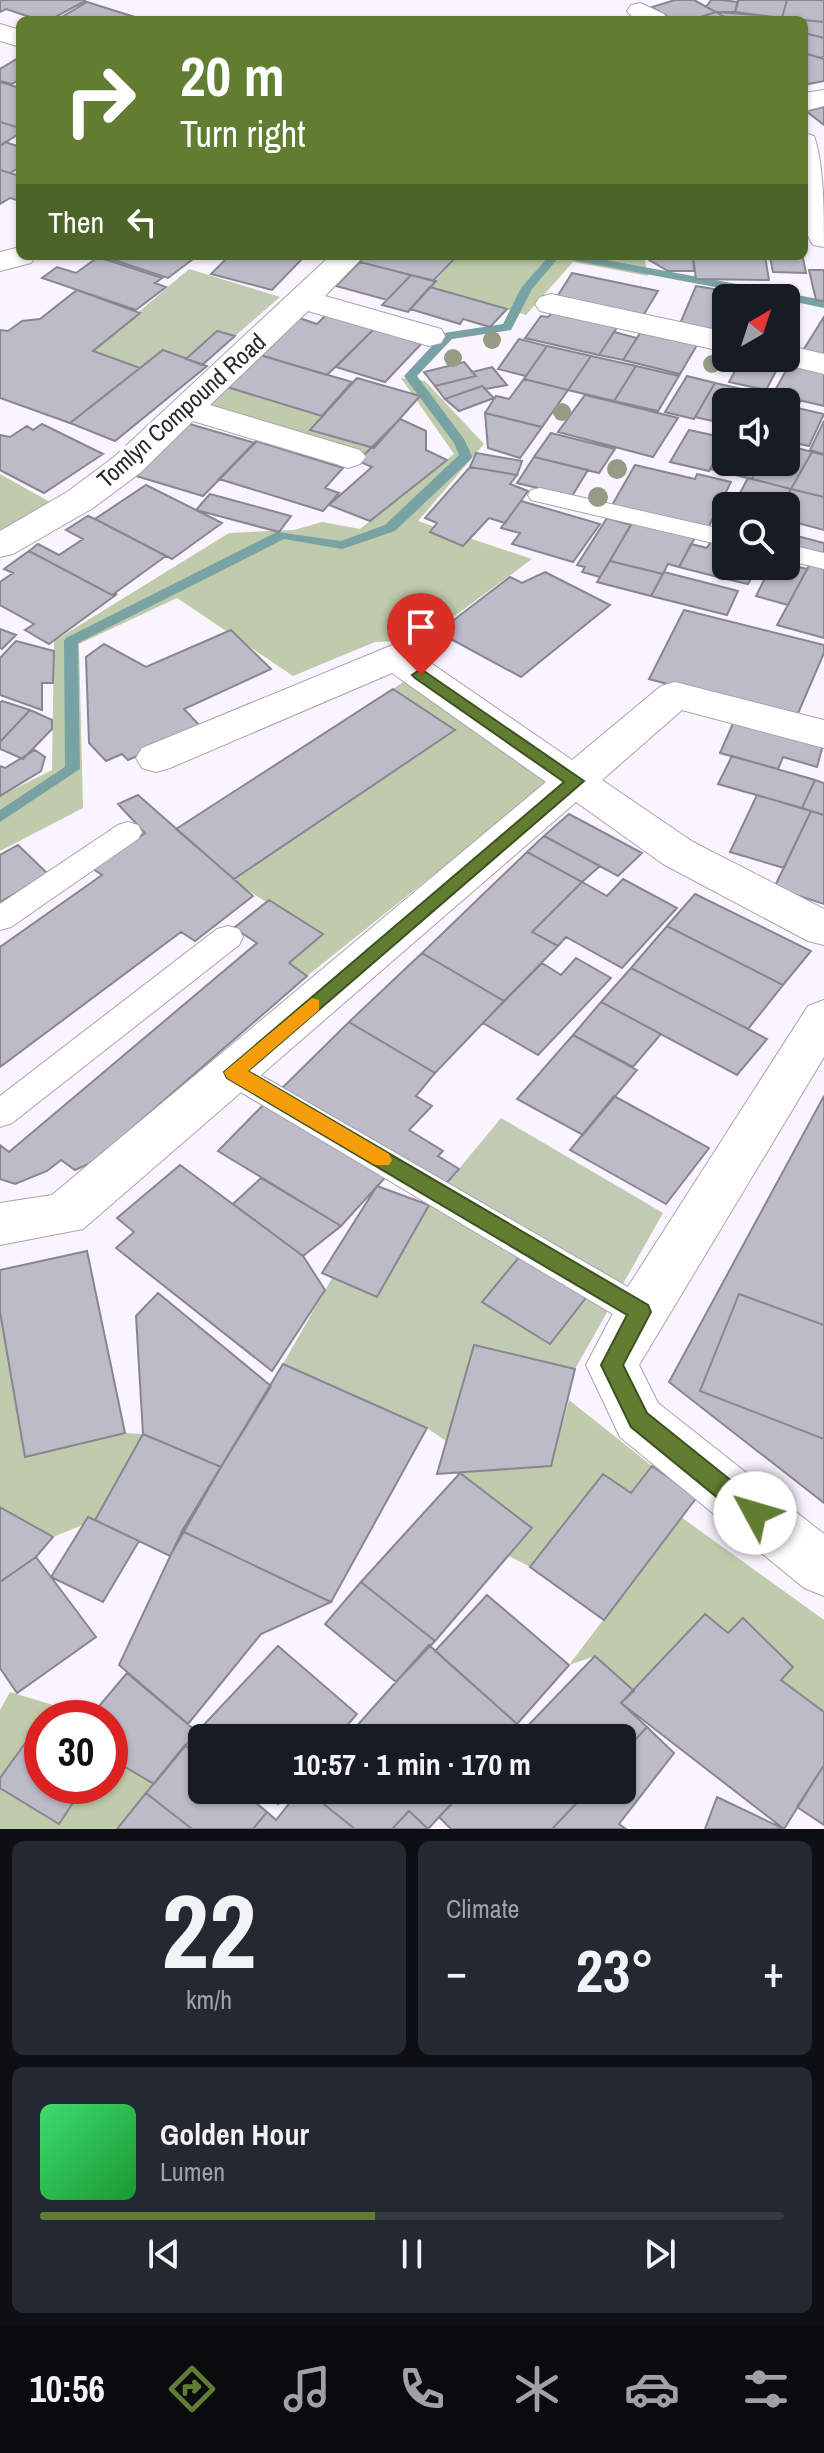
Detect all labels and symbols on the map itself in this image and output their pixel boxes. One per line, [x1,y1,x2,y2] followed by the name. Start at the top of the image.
[712,284,800,372] north arrow
[90,326,272,494] street label: Tomlyn Compound Road
[387,593,455,675] pin
[713,1471,797,1555] position arrow
[24,1700,128,1804] speed limit sign: 30

